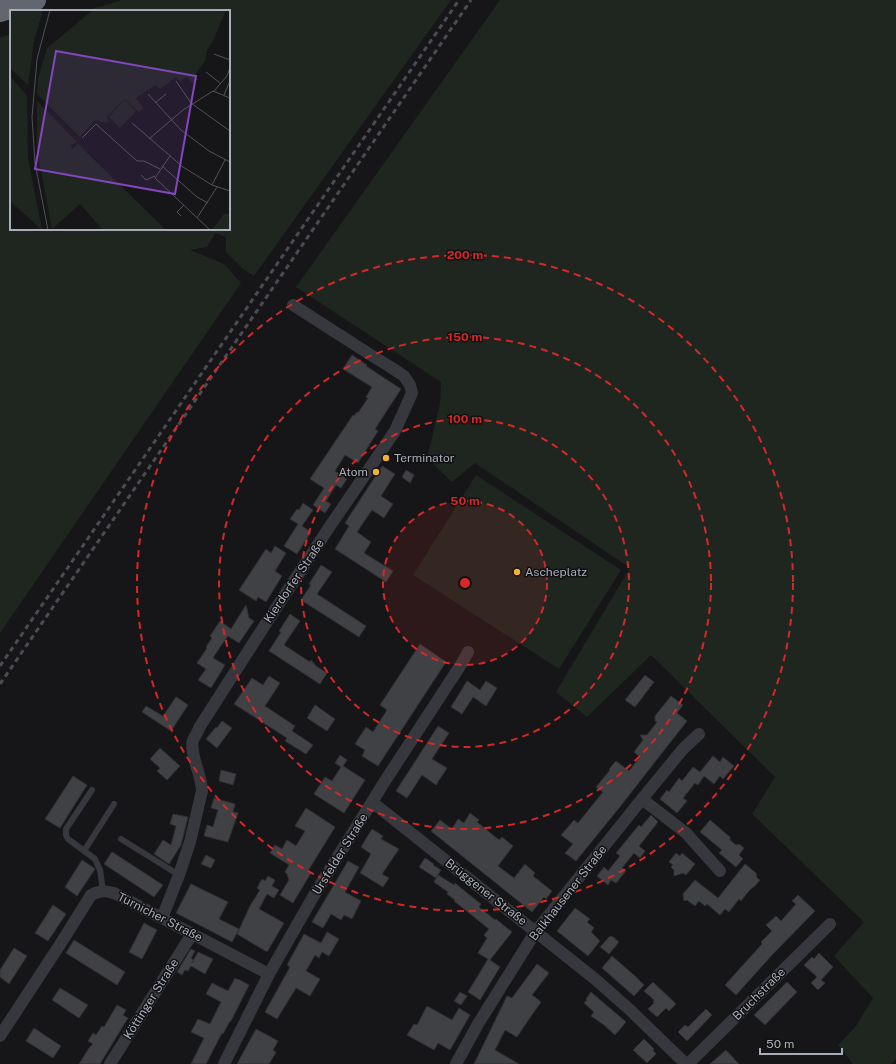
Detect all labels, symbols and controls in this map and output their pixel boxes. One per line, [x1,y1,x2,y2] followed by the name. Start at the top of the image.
[10,10,230,230] inset map
[447,248,483,262] text: 200 m
[448,330,482,344] text: 150 m
[448,412,482,426] text: 100 m
[394,451,455,465] place label: Terminator
[381,453,391,463] marker: Terminator
[338,465,368,479] place label: Atom
[371,467,381,477] marker: Atom
[450,494,480,508] text: 50 m
[261,536,327,625] street label: Kierdorfer Straße
[525,565,587,579] place label: Ascheplatz
[512,567,522,577] marker: Ascheplatz
[458,576,472,590] centre of rings
[309,811,371,897] street label: Ursfelder Straße
[526,842,610,943] street label: Balkhausener Straße
[442,856,530,928] street label: Brüggener Straße
[115,890,205,945] street label: Türnicher Straße
[121,956,181,1042] street label: Köttinger Straße
[730,965,788,1023] street label: Bruchstraße
[760,1030,842,1056] scale bar
[766,1037,794,1051] text: 50 m

